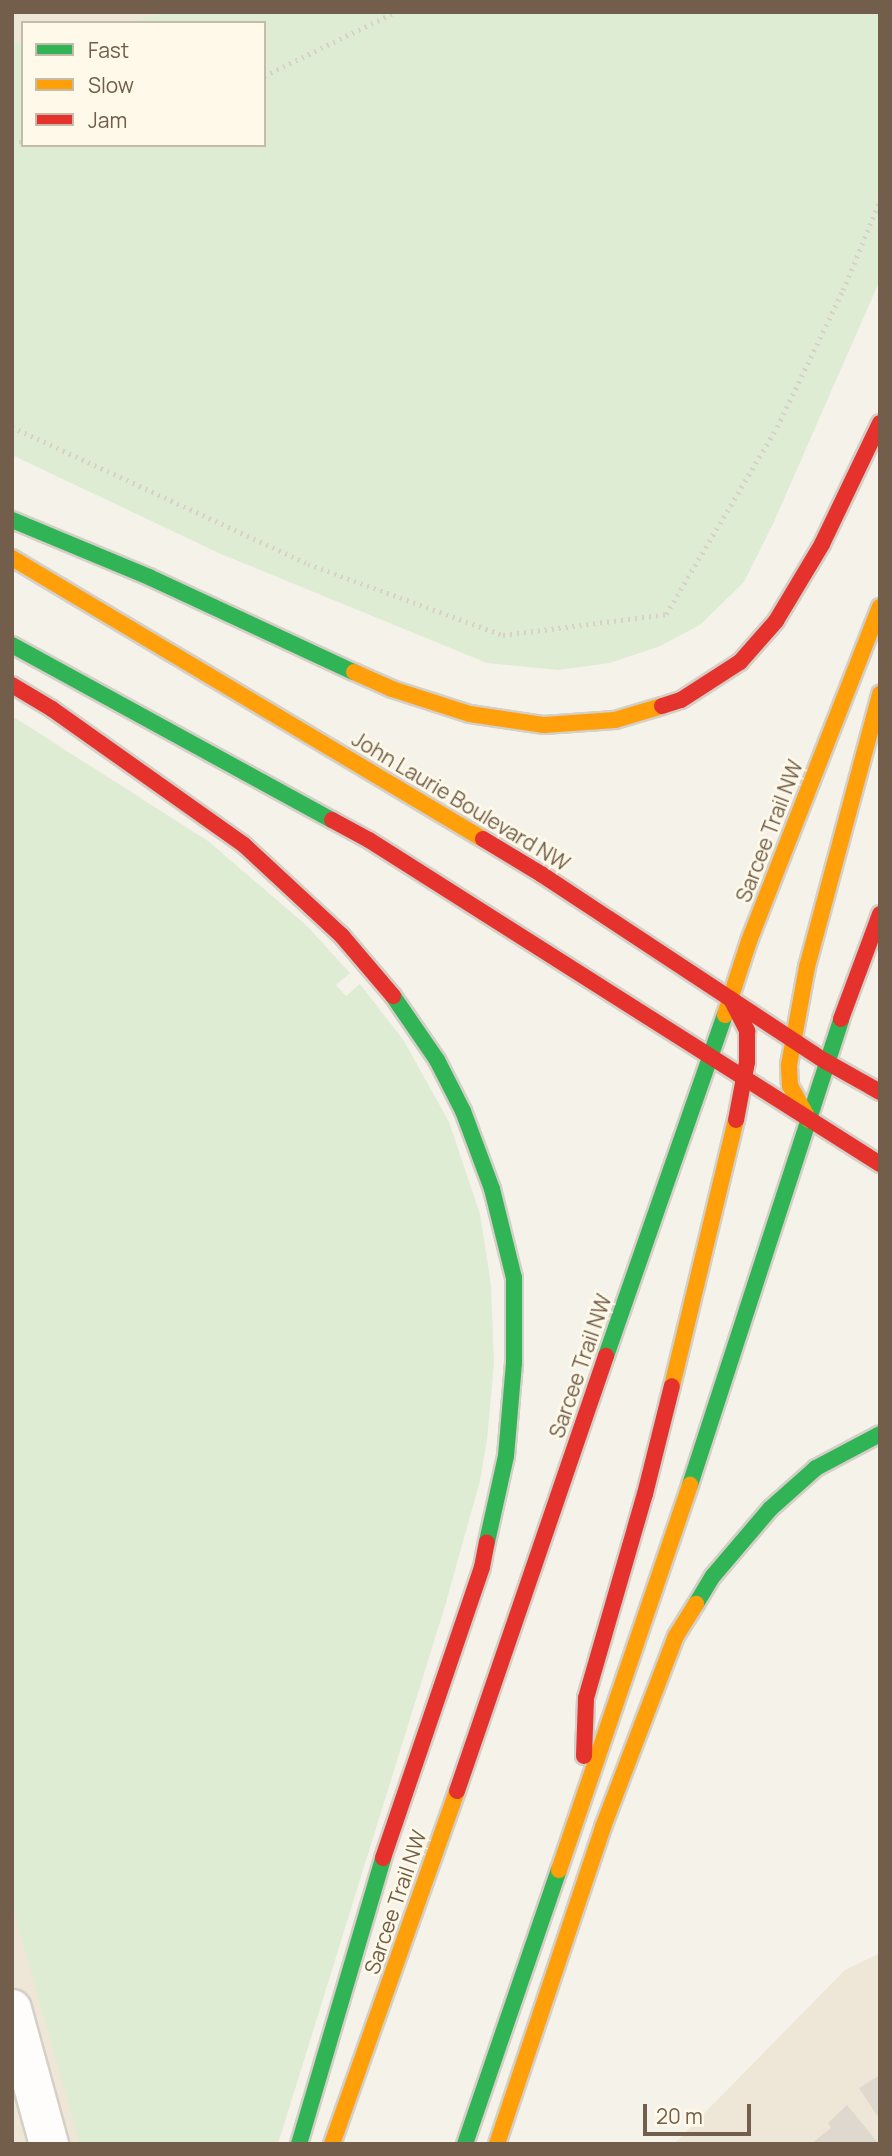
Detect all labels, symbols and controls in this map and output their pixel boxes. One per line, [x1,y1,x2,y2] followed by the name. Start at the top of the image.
[21,21,266,147] legend
[88,36,129,64] text: Fast
[88,71,134,99] text: Slow
[88,106,127,134] text: Jam
[348,726,574,876] street label: John Laurie Boulevard NW
[730,756,808,906] street label: Sarcee Trail NW
[544,1291,616,1441] street label: Sarcee Trail NW
[359,1827,431,1977] street label: Sarcee Trail NW
[647,2090,756,2134] scale bar
[656,2102,703,2130] text: 20 m

